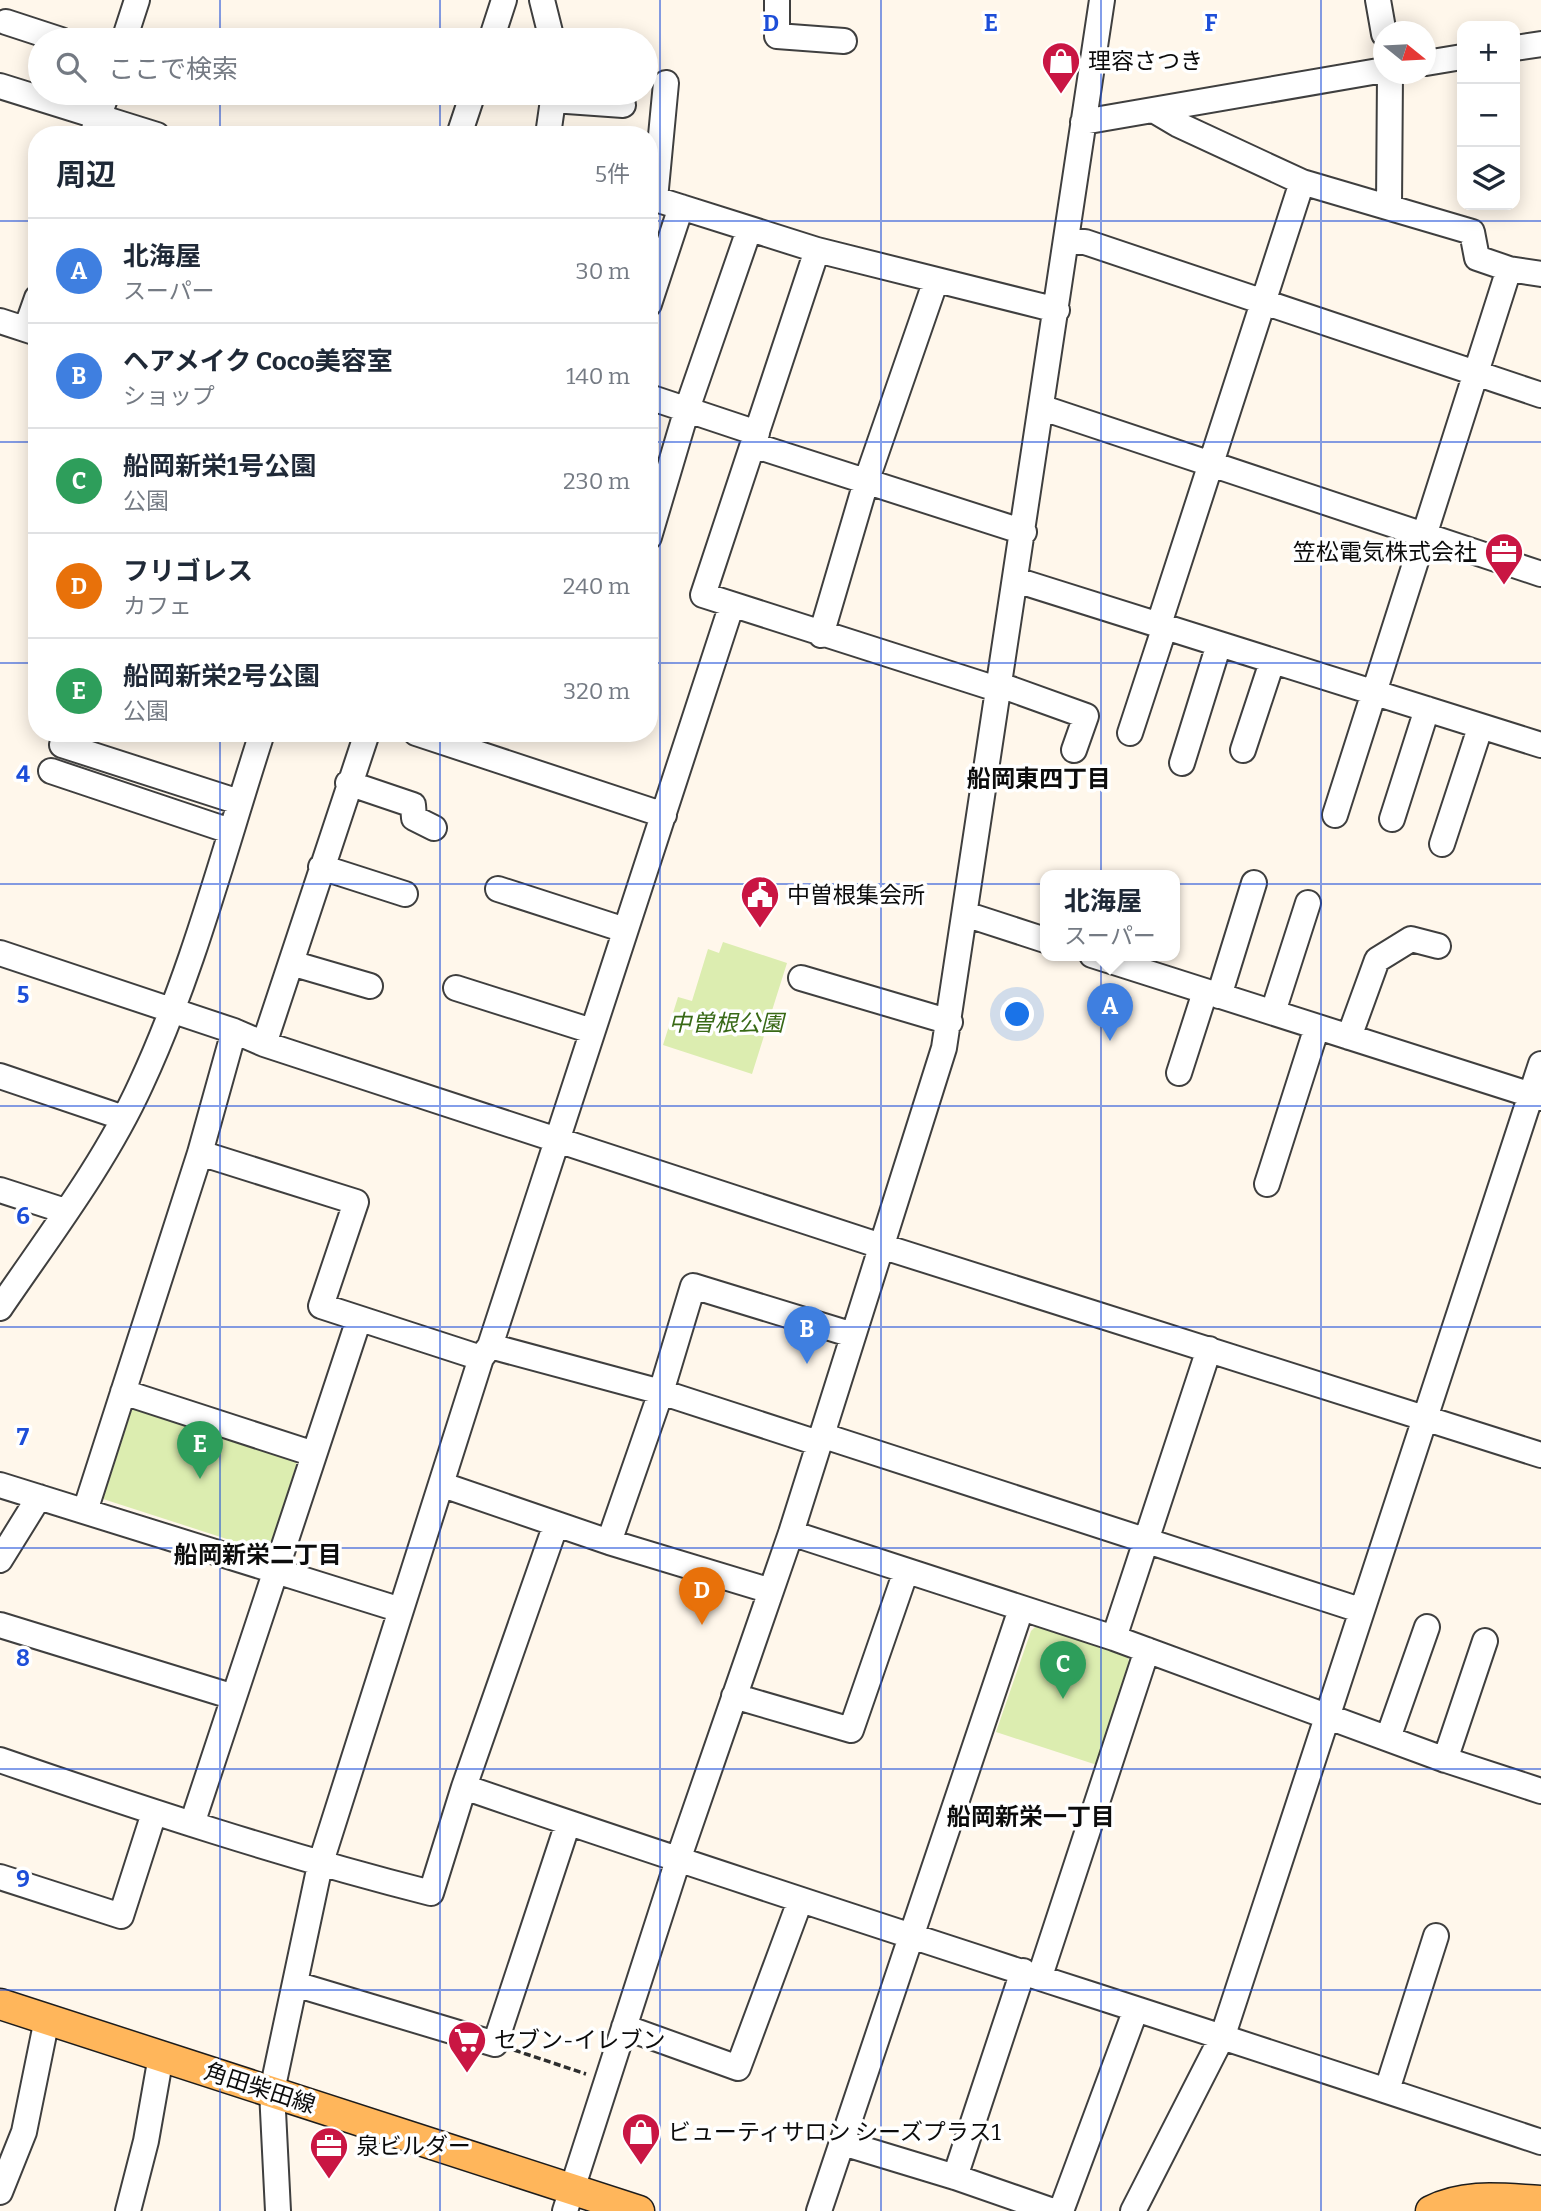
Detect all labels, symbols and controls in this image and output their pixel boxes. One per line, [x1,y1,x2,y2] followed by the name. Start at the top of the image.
[763,9,779,37] text: D
[984,9,998,37] text: E
[1205,9,1218,37] text: F
[1373,21,1436,84] north arrow
[1457,21,1520,210] map controls
[1457,21,1520,84] button: +
[28,28,658,105] search box
[1040,40,1082,95] shop icon: 理容さつき
[1088,47,1203,75] place label: 理容さつき
[52,48,90,86] icon: search
[108,54,238,85] text: ここで検索
[1457,84,1520,147] button: −
[1457,147,1520,210] button: layers
[56,157,116,193] text: 周辺
[595,160,630,188] text: 5件
[123,241,201,272] text: 北海屋
[71,257,87,285] text: A
[576,257,630,285] text: 30 m
[123,277,215,305] text: スーパー
[123,346,393,377] text: ヘアメイク Coco美容室
[72,362,86,390] text: B
[566,362,630,390] text: 140 m
[123,382,215,410] text: ショップ
[123,451,316,482] text: 船岡新栄1号公園
[72,467,86,495] text: C
[563,467,630,495] text: 230 m
[123,487,169,515] text: 公園
[1483,531,1525,586] office icon: 笠松電気株式会社
[1293,538,1477,566] place label: 笠松電気株式会社
[123,556,253,587] text: フリゴレス
[71,572,87,600] text: D
[563,572,630,600] text: 240 m
[123,592,192,620] text: カフェ
[123,661,320,692] text: 船岡新栄2号公園
[72,677,86,705] text: E
[563,677,630,705] text: 320 m
[123,697,169,725] text: 公園
[16,760,30,788] text: 4
[967,765,1111,793] district label: 船岡東四丁目
[1040,870,1180,961] popup
[739,874,781,929] public building icon: 中曽根集会所
[787,881,925,909] place label: 中曽根集会所
[1064,886,1142,917] text: 北海屋
[1064,922,1156,950] text: スーパー
[17,981,29,1009] text: 5
[1087,983,1133,1041] pin: A
[1000,997,1034,1031] your location
[669,1009,787,1037] park label: 中曽根公園
[16,1202,30,1230] text: 6
[784,1306,830,1364] pin: B
[177,1421,223,1479] pin: E
[17,1423,30,1451] text: 7
[174,1541,342,1569] district label: 船岡新栄二丁目
[679,1567,725,1625] pin: D
[1040,1641,1086,1699] pin: C
[16,1644,30,1672] text: 8
[947,1803,1115,1831] district label: 船岡新栄一丁目
[16,1865,30,1893] text: 9
[446,2019,488,2074] supermarket icon: セブン-イレブン
[494,2026,666,2054] place label: セブン-イレブン
[201,2057,319,2119] street label: 角田柴田線
[620,2111,662,2166] shop icon: ビューティサロン シーズプラス1
[668,2118,1002,2146] place label: ビューティサロン シーズプラス1
[308,2125,350,2180] office icon: 泉ビルダー
[356,2132,471,2160] place label: 泉ビルダー

